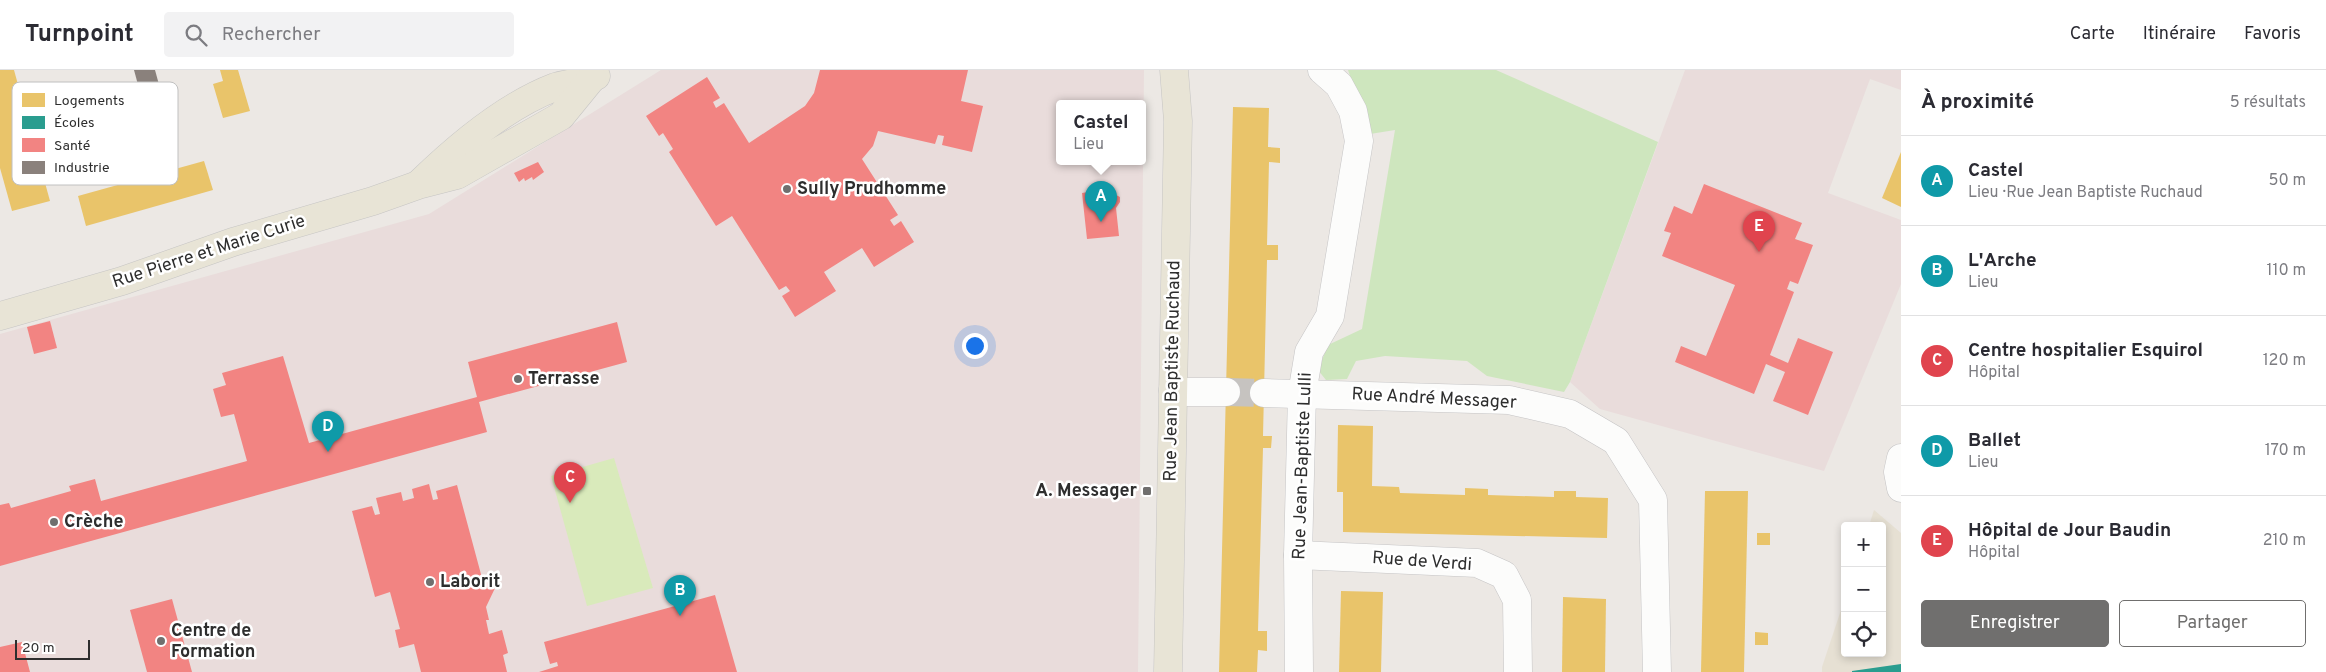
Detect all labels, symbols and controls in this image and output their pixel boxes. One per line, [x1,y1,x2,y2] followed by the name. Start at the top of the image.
[164,12,514,57] search box
[25,20,134,50] text: Turnpoint
[182,21,210,49] icon: search
[222,23,321,47] text: Rechercher
[2070,23,2115,46] text: Carte
[2143,23,2216,46] text: Itinéraire
[2244,23,2301,46] text: Favoris
[12,82,178,185] legend
[1921,89,2034,116] text: À proximité
[54,93,125,110] text: Logements
[2230,93,2306,113] text: 5 résultats
[1056,100,1146,165] popup
[1073,111,1129,135] text: Castel
[54,114,94,132] text: Écoles
[1073,135,1104,155] text: Lieu
[54,138,90,155] text: Santé
[1968,159,2023,183] text: Castel
[54,160,109,177] text: Industrie
[1931,171,1943,191] text: A
[2269,171,2306,191] text: 50 m
[797,178,946,201] place label: Sully Prudhomme
[1085,181,1117,222] pin: A
[781,183,793,195] marker: Sully Prudhomme
[1968,183,2203,203] text: Lieu · Rue Jean Baptiste Ruchaud
[110,210,308,294] street label: Rue Pierre et Marie Curie
[1743,211,1775,252] pin: E
[1968,249,2037,273] text: L'Arche
[1160,260,1186,482] street label: Rue Jean Baptiste Ruchaud
[1931,261,1943,281] text: B
[2266,261,2306,281] text: 110 m
[1968,273,1999,293] text: Lieu
[962,333,988,359] your location
[1968,339,2203,363] text: Centre hospitalier Esquirol
[1932,351,1942,371] text: C
[2263,351,2306,371] text: 120 m
[1968,363,2020,383] text: Hôpital
[528,368,600,391] place label: Terrasse
[1288,372,1318,560] street label: Rue Jean-Baptiste Lulli
[512,373,524,385] marker: Terrasse
[1351,383,1517,415] street label: Rue André Messager
[312,411,344,452] pin: D
[1968,429,2021,453] text: Ballet
[1931,441,1943,461] text: D
[2265,441,2306,461] text: 170 m
[1968,453,1999,473] text: Lieu
[554,462,586,503] pin: C
[1035,480,1137,503] place label: A. Messager
[1141,485,1153,497] marker: A. Messager
[64,511,124,534] place label: Crèche
[48,516,60,528] marker: Crèche
[1968,519,2171,543] text: Hôpital de Jour Baudin
[1841,522,1886,657] map controls
[1841,522,1886,567] button: +
[1932,531,1942,551] text: E
[2263,531,2306,551] text: 210 m
[1968,543,2020,563] text: Hôpital
[1371,547,1473,577] street label: Rue de Verdi
[1841,567,1886,612] button: −
[440,571,500,594] place label: Laborit
[664,575,696,616] pin: B
[424,576,436,588] marker: Laborit
[1921,600,2109,647] button: Enregistrer
[2119,600,2306,647] button: Partager
[1841,612,1886,657] button: locate
[171,620,255,664] place label: Centre de Formation
[155,635,167,647] marker: Centre de Formation
[15,637,90,660] scale bar
[22,640,55,657] text: 20 m

